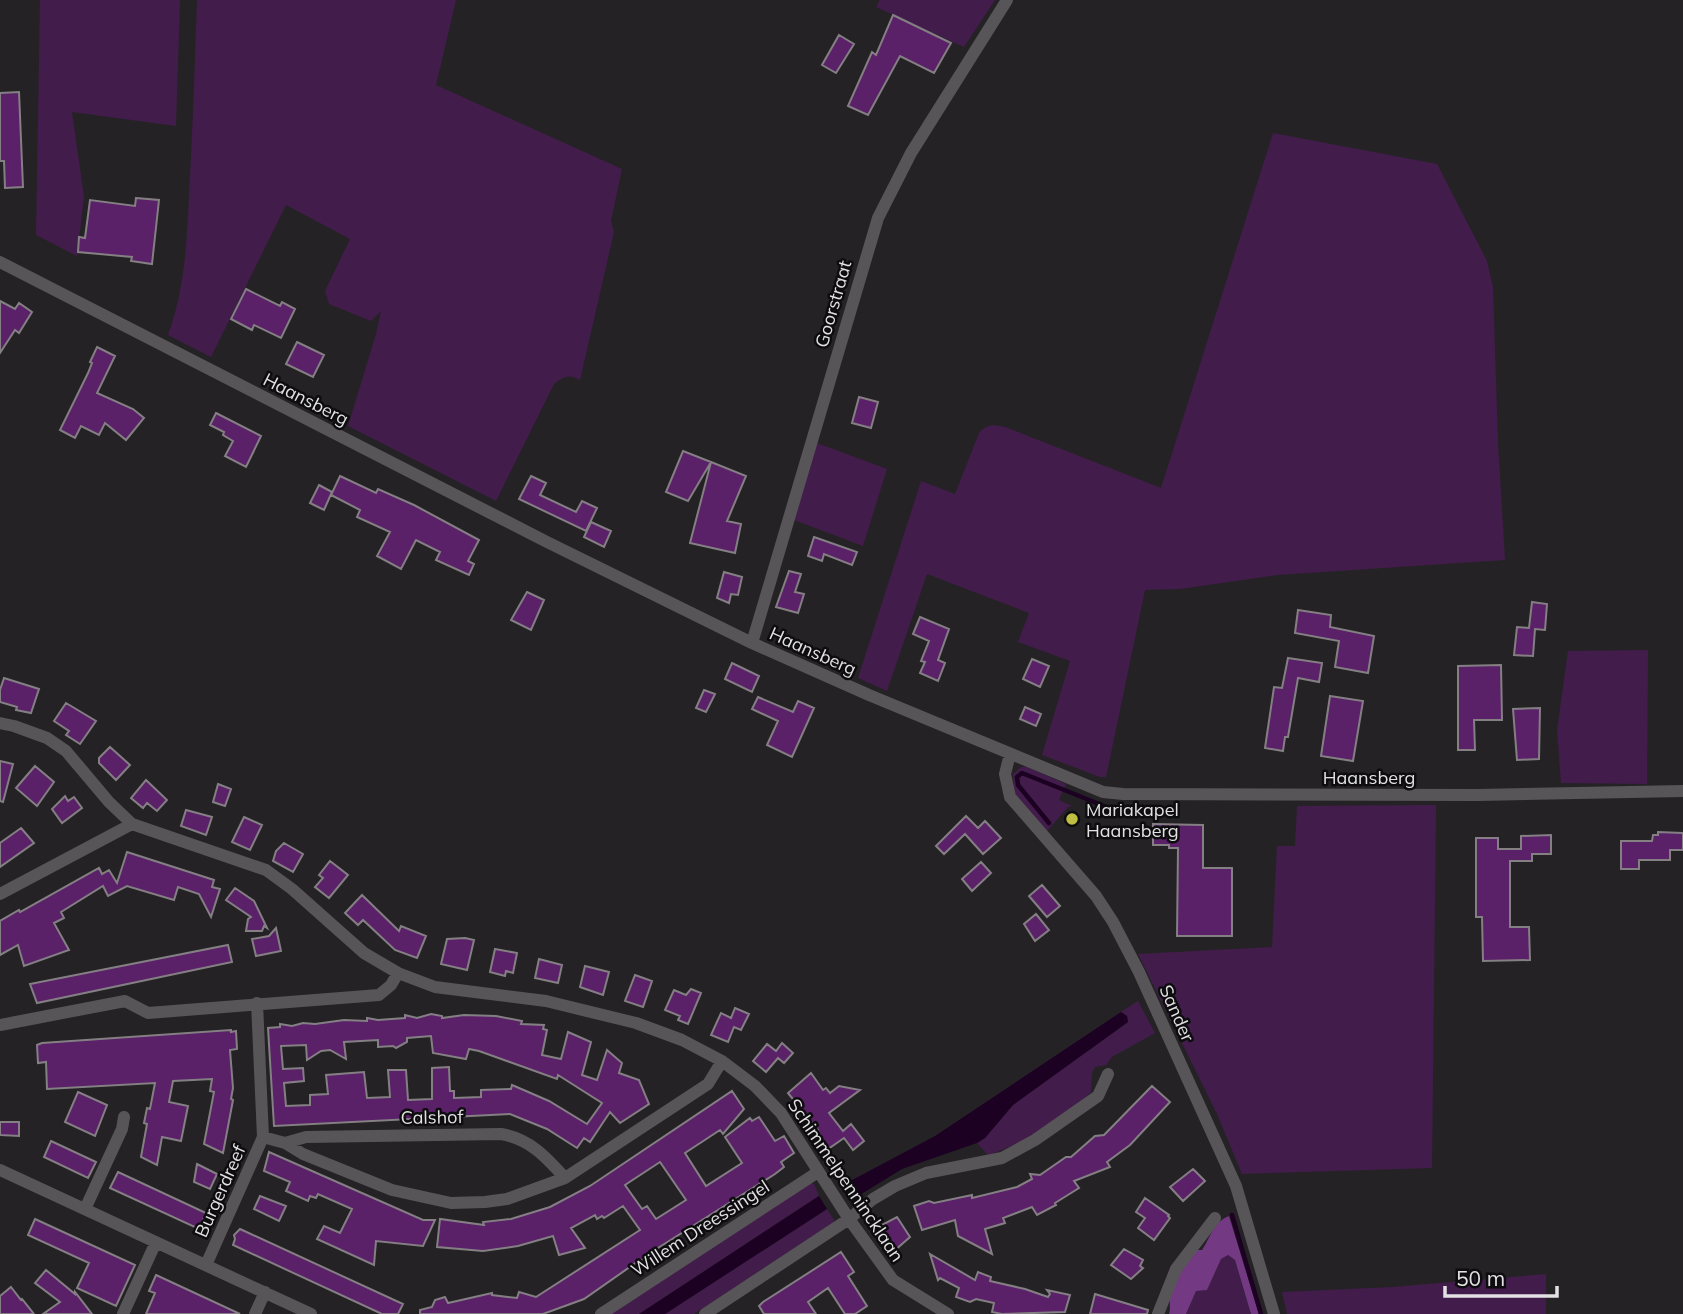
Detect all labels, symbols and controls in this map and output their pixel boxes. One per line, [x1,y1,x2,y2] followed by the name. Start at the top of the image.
[810,258,856,350] street label: Goorstraat
[259,368,353,430] street label: Haansberg
[766,622,860,680] street label: Haansberg
[1323,766,1415,789] street label: Haansberg
[1086,798,1179,842] place label: Mariakapel Haansberg
[1064,811,1080,827] marker: Mariakapel Haansberg
[1154,981,1200,1045] street label: Sander
[783,1094,909,1266] street label: Schimmelpennincklaan
[400,1105,465,1129] street label: Calshof
[189,1140,251,1241] street label: Burgerdreef
[627,1175,773,1281] street label: Willem Dreessingel
[1445,1254,1557,1298] scale bar
[1456,1265,1505,1291] text: 50 m

